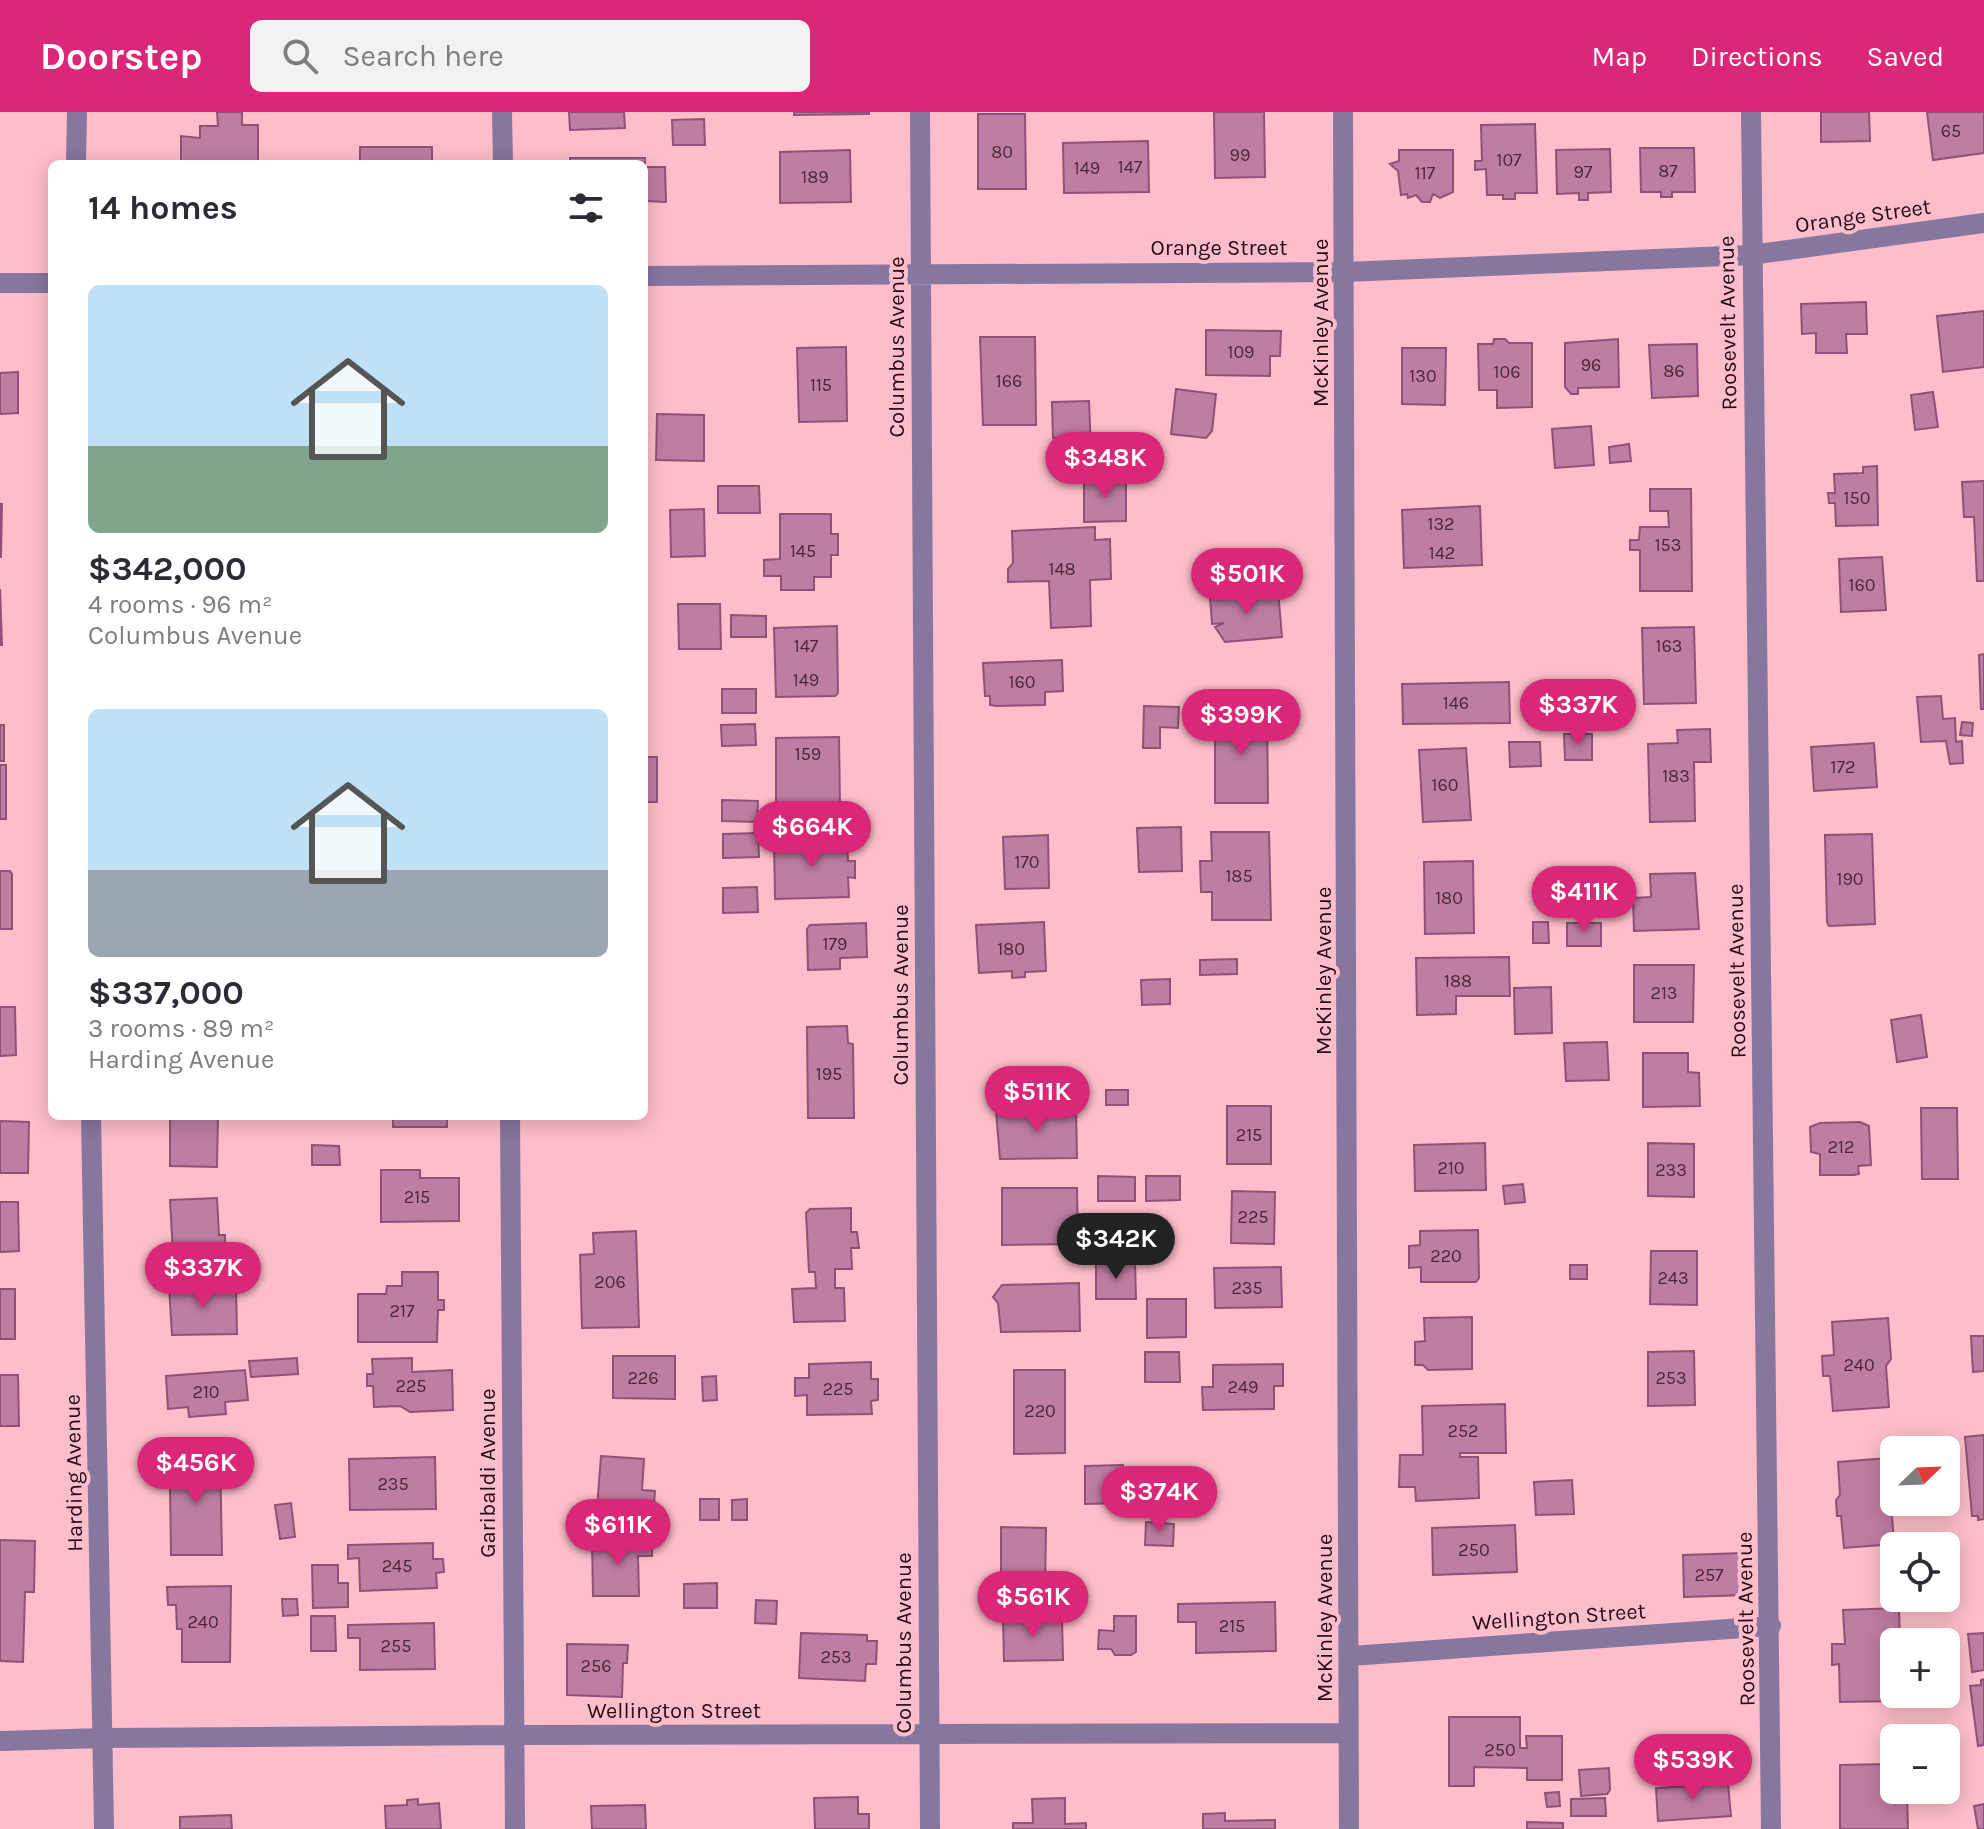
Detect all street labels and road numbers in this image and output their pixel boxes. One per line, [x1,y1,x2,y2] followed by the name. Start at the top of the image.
[1793,194,1933,238] street label: Orange Street
[1151,235,1287,261] street label: Orange Street
[1713,235,1743,411] street label: Roosevelt Avenue
[1308,239,1334,407] street label: McKinley Avenue
[884,256,910,438] street label: Columbus Avenue
[1722,883,1752,1059] street label: Roosevelt Avenue
[1311,887,1337,1055] street label: McKinley Avenue
[888,904,914,1086] street label: Columbus Avenue
[475,1388,501,1558] street label: Garibaldi Avenue
[60,1394,88,1552] street label: Harding Avenue
[1731,1531,1761,1707] street label: Roosevelt Avenue
[1312,1534,1338,1702] street label: McKinley Avenue
[891,1552,917,1734] street label: Columbus Avenue
[1471,1598,1647,1636] street label: Wellington Street
[587,1698,761,1724] street label: Wellington Street

